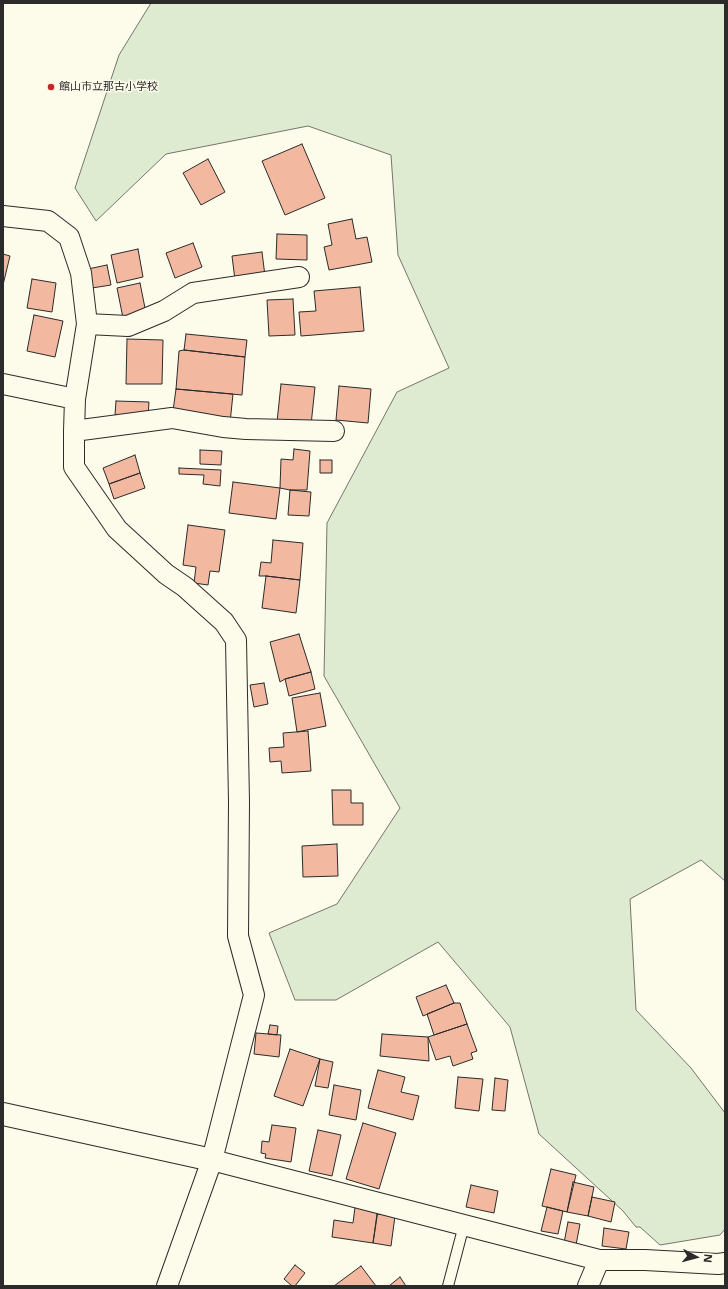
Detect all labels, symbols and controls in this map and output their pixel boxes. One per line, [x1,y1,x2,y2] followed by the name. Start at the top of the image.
[59,80,158,94] place label: 館山市立那古小学校
[46,82,56,92] marker: 館山市立那古小学校
[676,1237,716,1277] north arrow
[701,1253,716,1264] text: N

